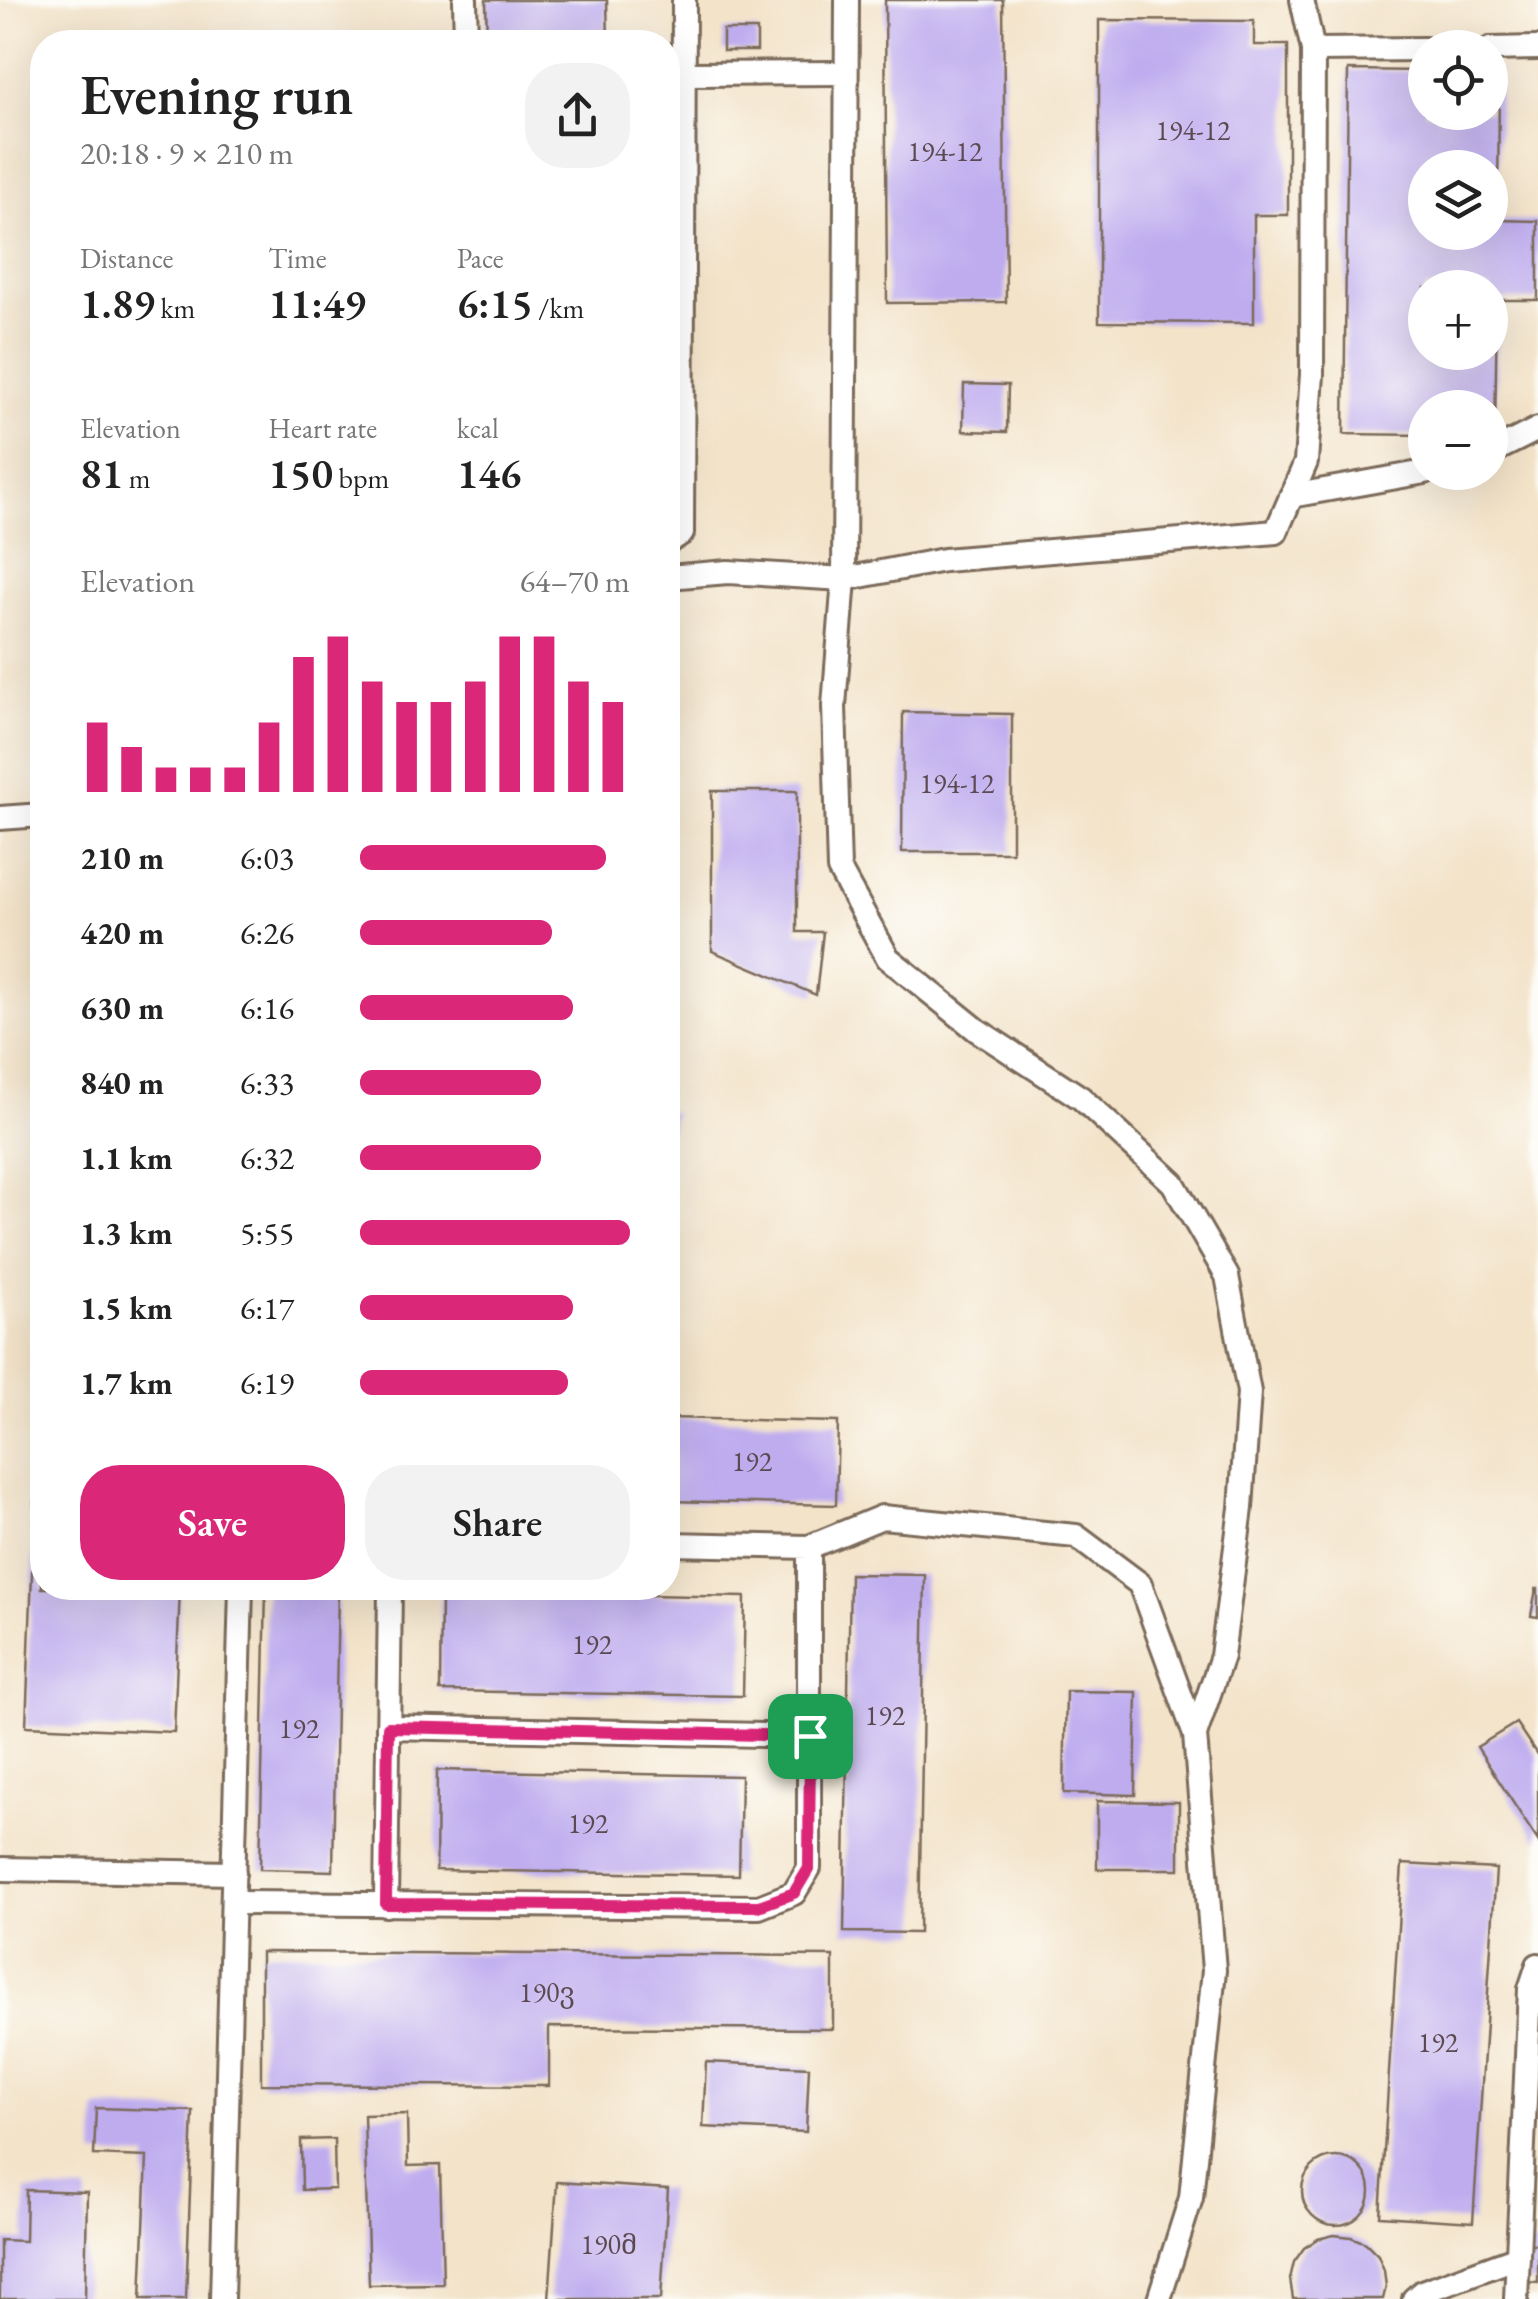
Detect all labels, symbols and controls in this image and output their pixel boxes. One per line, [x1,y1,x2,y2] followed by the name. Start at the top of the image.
[1408,30,1508,490] map controls
[1408,30,1508,130] button: locate
[80,59,353,130] text: Evening run
[525,63,630,168] button: share
[1156,112,1231,148] house number: 194-12
[80,132,293,174] text: 20:18 · 9 × 210 m
[908,133,983,169] house number: 194-12
[1408,150,1508,250] button: layers
[80,240,174,276] text: Distance
[268,240,327,276] text: Time
[457,240,504,276] text: Pace
[1408,270,1508,370] button: +
[80,276,155,331] text: 1.89
[268,276,366,331] text: 11:49
[457,276,533,331] text: 6:15
[155,290,195,326] text: km
[533,290,584,326] text: /km
[1408,390,1508,490] button: −
[80,410,181,446] text: Elevation
[268,410,377,446] text: Heart rate
[457,410,499,446] text: kcal
[80,446,123,501] text: 81
[268,446,333,501] text: 150
[457,446,521,501] text: 146
[123,460,150,496] text: m
[333,460,389,496] text: bpm
[80,560,195,602] text: Elevation
[520,560,630,602] text: 64–70 m
[920,765,995,801] house number: 194-12
[80,837,164,879] text: 210 m
[240,837,294,879] text: 6:03
[80,912,164,954] text: 420 m
[240,912,294,954] text: 6:26
[80,987,164,1029] text: 630 m
[240,987,294,1029] text: 6:16
[80,1062,164,1104] text: 840 m
[240,1062,294,1104] text: 6:33
[80,1137,173,1179] text: 1.1 km
[240,1137,294,1179] text: 6:32
[80,1212,173,1254] text: 1.3 km
[240,1212,294,1254] text: 5:55
[80,1287,173,1329] text: 1.5 km
[240,1287,294,1329] text: 6:17
[80,1362,173,1404] text: 1.7 km
[240,1362,294,1404] text: 6:19
[732,1443,773,1479] house number: 192
[80,1465,345,1580] button: Save
[365,1465,630,1580] button: Share
[572,1626,613,1662] house number: 192
[768,1694,853,1779] pin
[865,1697,906,1733] house number: 192
[783,1709,838,1764] icon: arrive
[279,1710,320,1746] house number: 192
[568,1805,609,1841] house number: 192
[519,1974,575,2010] house number: 190ვ
[1418,2024,1459,2060] house number: 192
[581,2226,637,2262] house number: 190მ

